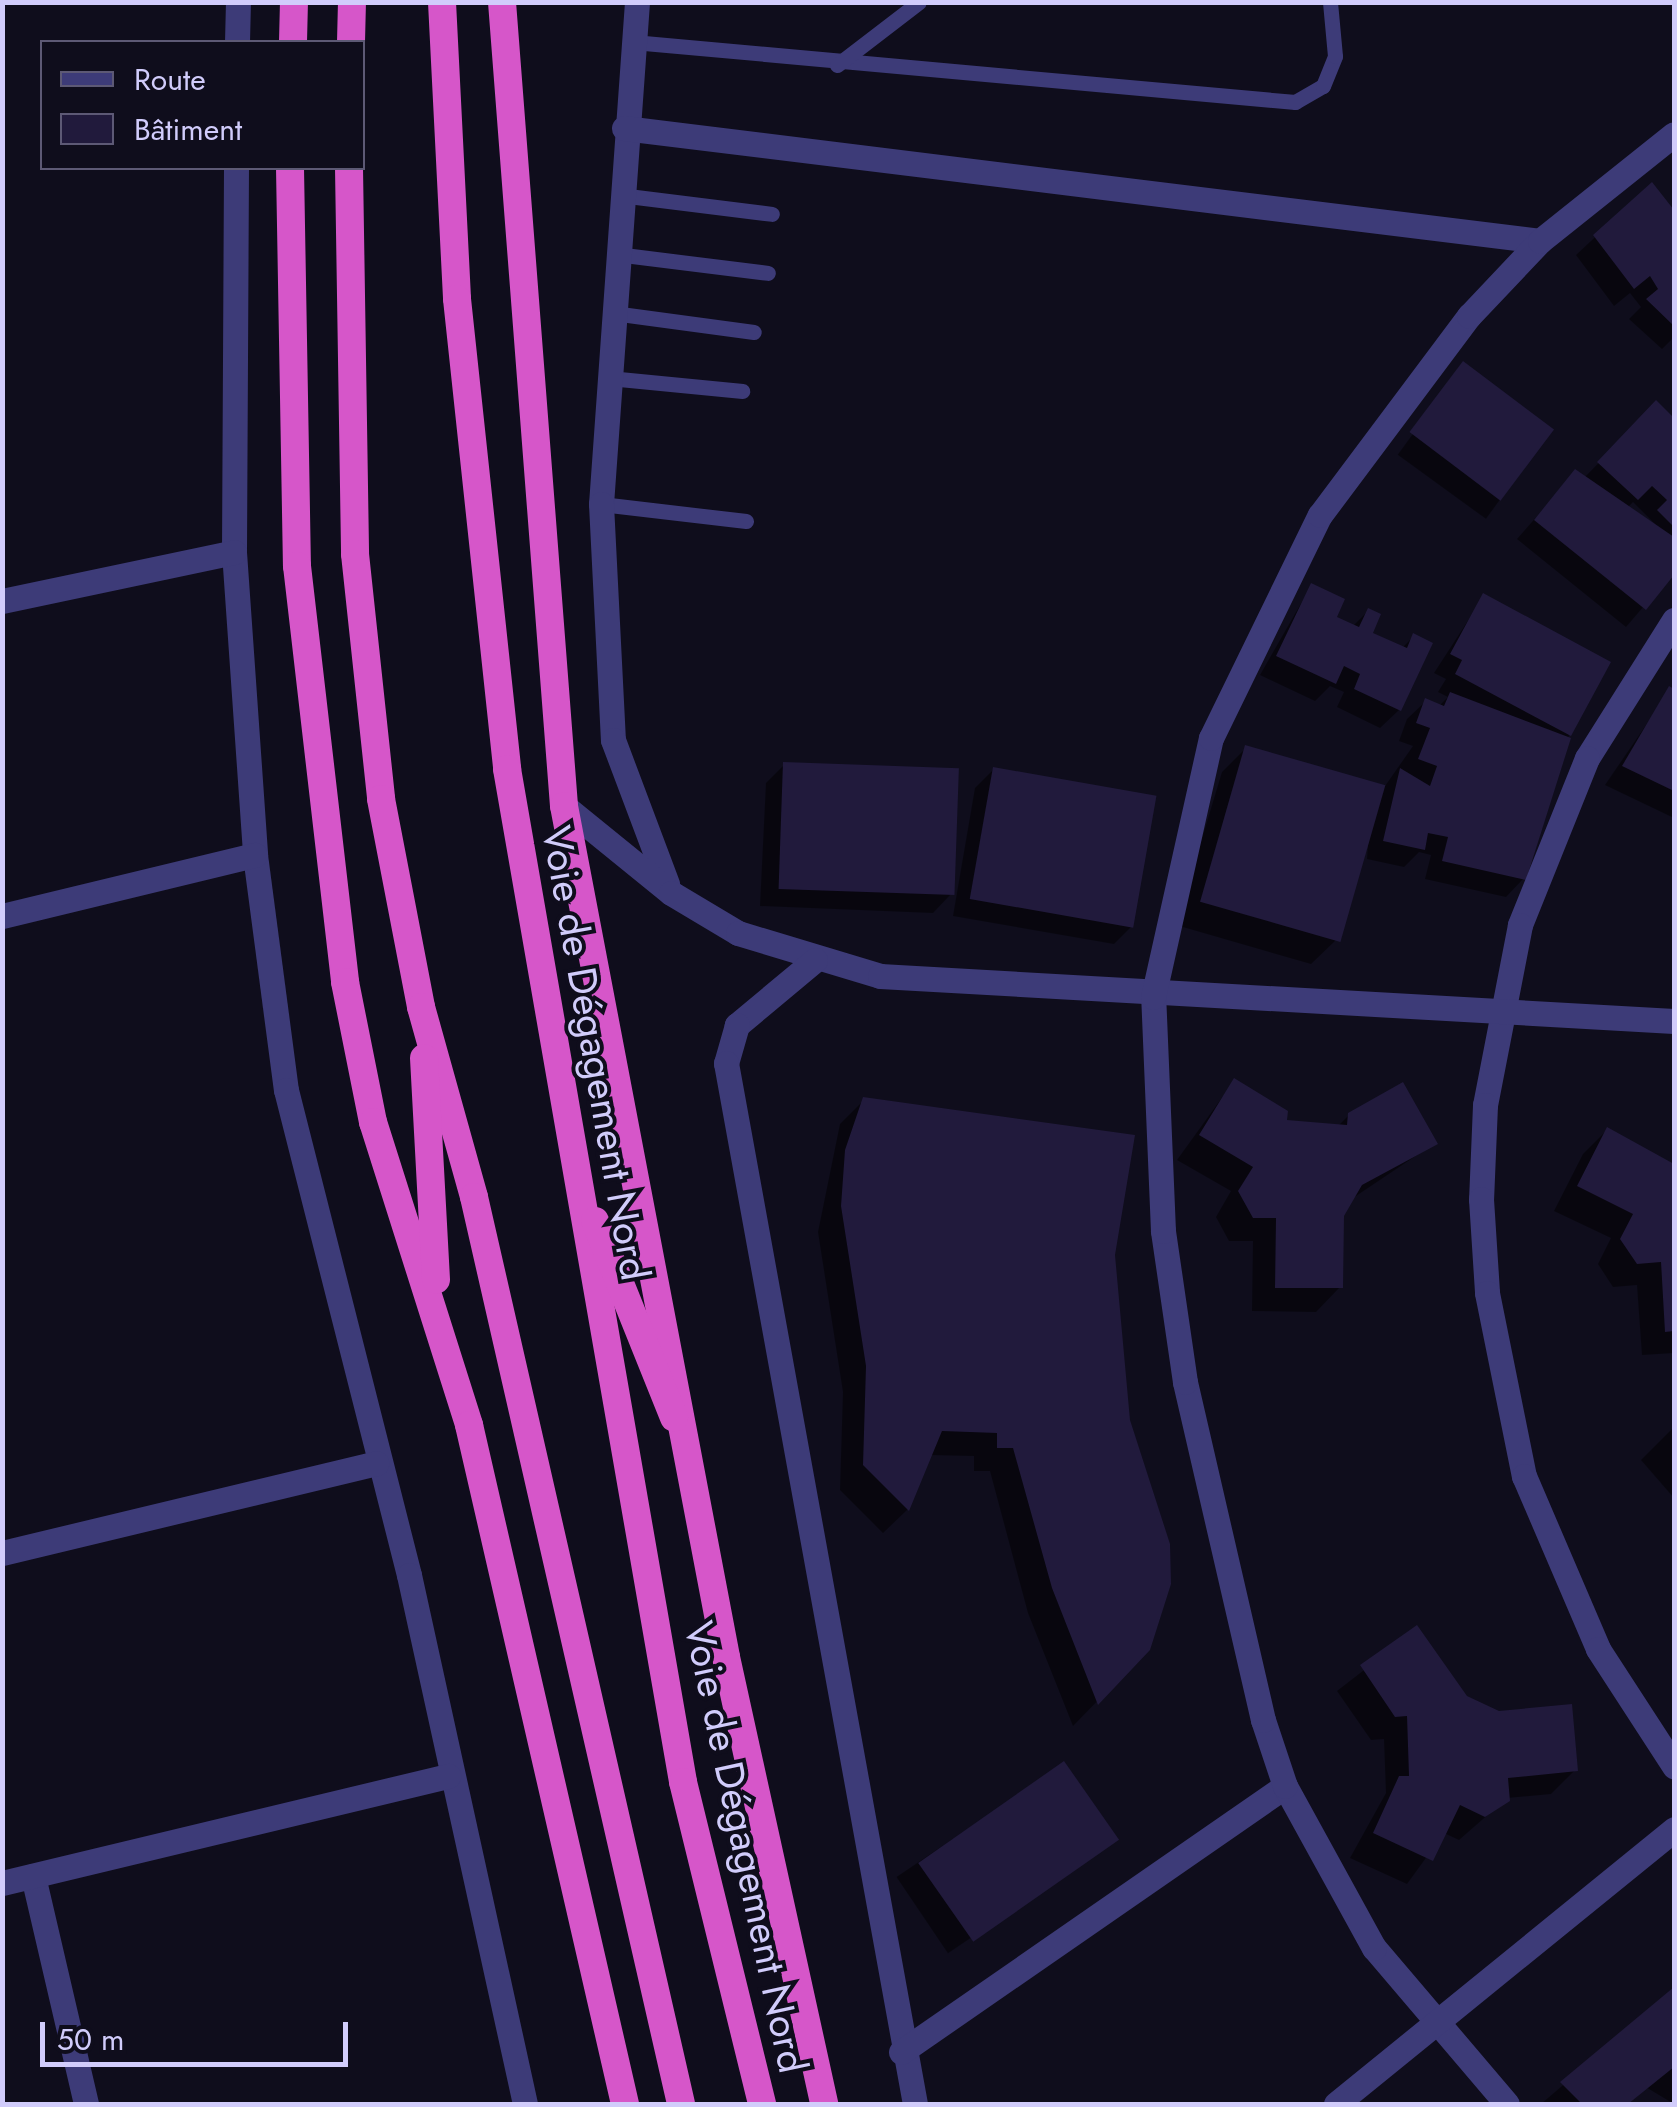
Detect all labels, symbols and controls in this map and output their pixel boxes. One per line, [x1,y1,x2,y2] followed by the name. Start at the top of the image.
[40,40,365,170] legend
[134,58,206,101] text: Route
[134,108,242,151] text: Bâtiment
[532,822,660,1284] street label: Voie de Dégagement Nord
[675,1617,817,2077] street label: Voie de Dégagement Nord
[45,2002,352,2064] scale bar
[57,2018,124,2061] text: 50 m

